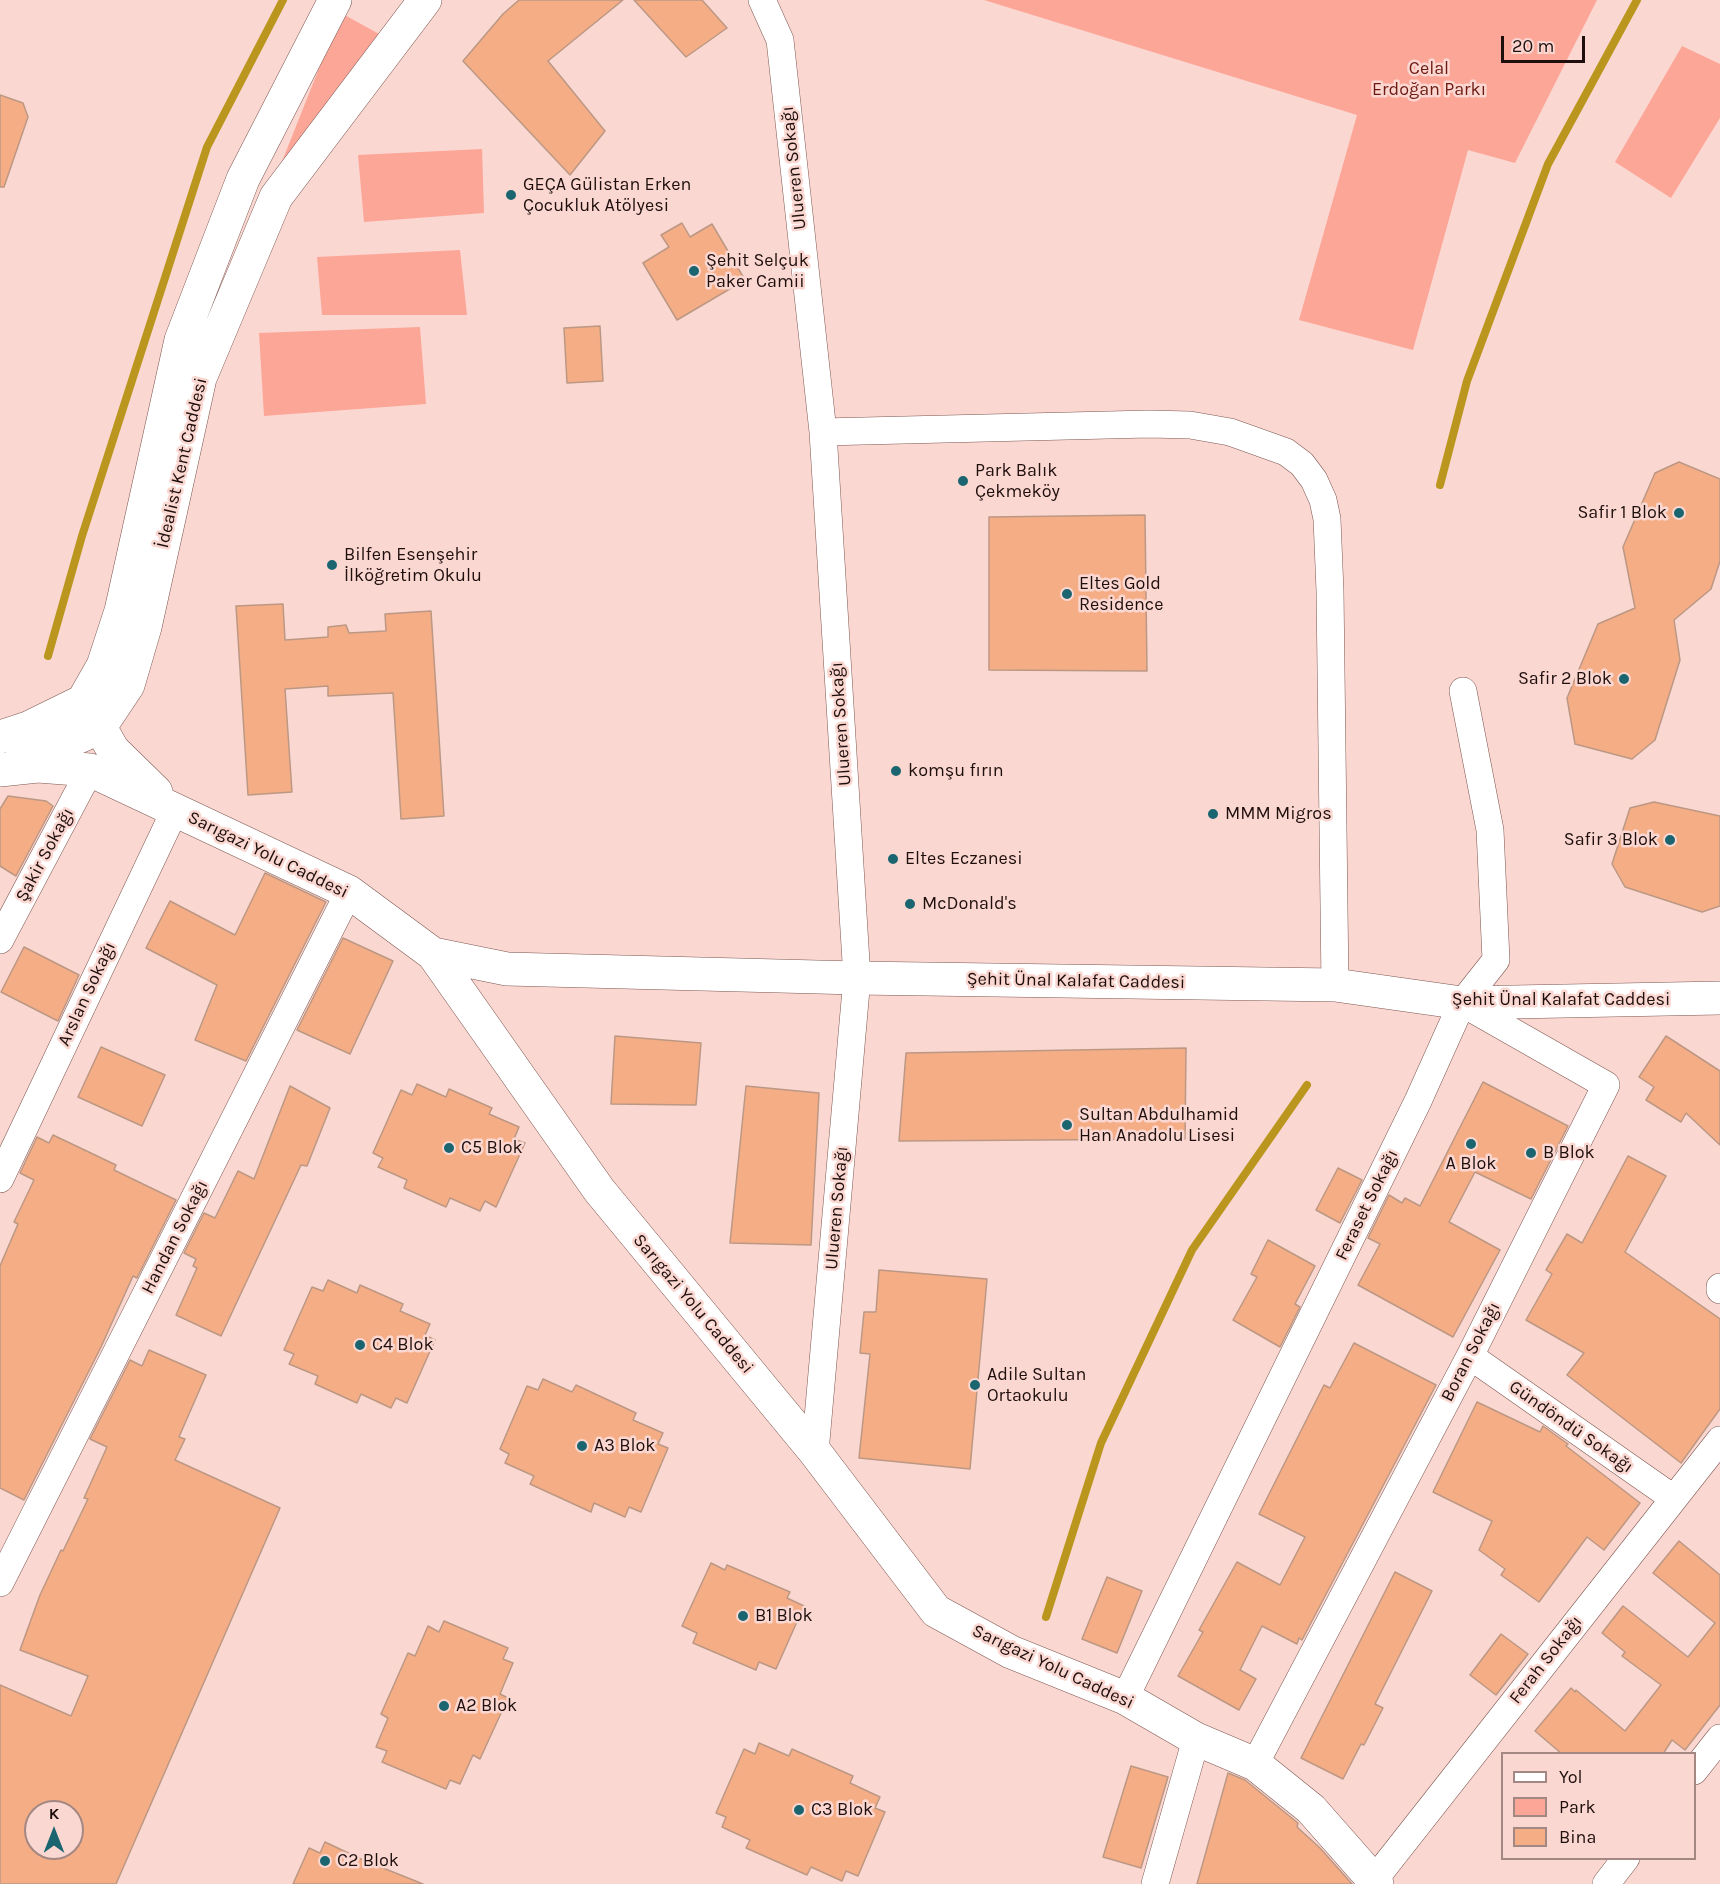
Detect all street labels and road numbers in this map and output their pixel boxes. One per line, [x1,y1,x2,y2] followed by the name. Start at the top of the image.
[777,105,811,231] street label: Ulueren Sokağı
[152,376,212,550] street label: İdealist Kent Caddesi
[826,661,856,787] street label: Ulueren Sokağı
[11,804,79,906] street label: Şakir Sokağı
[184,807,352,903] street label: Sarıgazi Yolu Caddesi
[53,938,121,1050] street label: Arslan Sokağı
[967,968,1185,994] street label: Şehit Ünal Kalafat Caddesi
[1452,989,1670,1011] street label: Şehit Ünal Kalafat Caddesi
[821,1145,853,1271] street label: Ulueren Sokağı
[1331,1146,1403,1264] street label: Feraset Sokağı
[137,1176,213,1298] street label: Handan Sokağı
[628,1230,758,1378] street label: Sarıgazi Yolu Caddesi
[1437,1299,1505,1405] street label: Boran Sokağı
[1505,1376,1637,1478] street label: Gündöndü Sokağı
[1505,1612,1587,1708] street label: Ferah Sokağı
[969,1620,1137,1714] street label: Sarıgazi Yolu Caddesi

